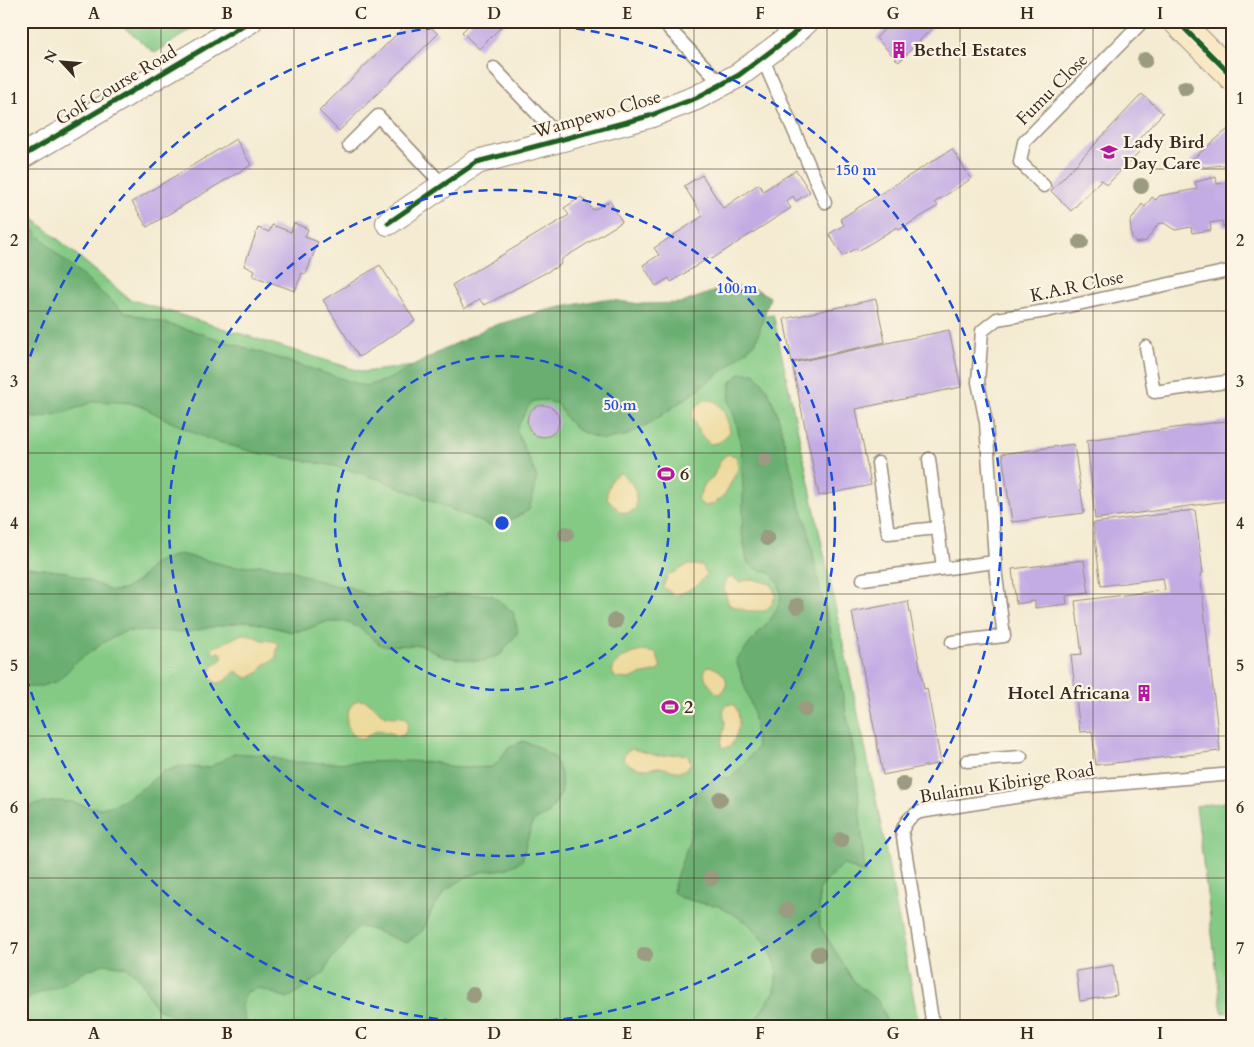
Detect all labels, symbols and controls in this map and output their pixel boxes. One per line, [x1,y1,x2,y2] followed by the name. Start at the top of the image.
[88,3,100,25] text: A
[221,3,233,25] text: B
[355,3,367,25] text: C
[487,3,501,25] text: D
[622,3,632,25] text: E
[755,3,765,25] text: F
[886,3,900,25] text: G
[1020,3,1034,25] text: H
[1157,3,1163,25] text: I
[38,38,88,88] north arrow
[913,38,1027,63] place label: Bethel Estates
[51,39,182,132] street label: Golf Course Road
[889,40,909,60] building icon: Bethel Estates
[40,47,62,66] text: N
[1011,48,1094,131] street label: Fumu Close
[529,84,664,145] street label: Wampewo Close
[10,88,18,110] text: 1
[1236,88,1244,110] text: 1
[1123,130,1205,176] place label: Lady Bird Day Care
[1099,142,1119,162] school or university icon: Lady Bird Day Care
[836,160,877,180] text: 150 m
[10,230,18,252] text: 2
[1236,230,1244,252] text: 2
[1028,264,1126,309] street label: K.A.R Close
[717,278,758,298] text: 100 m
[10,371,18,393] text: 3
[1236,371,1244,393] text: 3
[603,395,637,415] text: 50 m
[680,462,689,487] place label: 6
[656,464,676,484] sports icon: 6
[10,513,18,535] text: 4
[1236,513,1244,535] text: 4
[493,514,511,532] centre of rings
[10,655,18,677] text: 5
[1236,655,1244,677] text: 5
[1008,681,1130,706] place label: Hotel Africana
[1134,683,1154,703] building icon: Hotel Africana
[684,695,693,720] place label: 2
[660,697,680,717] sports icon: 2
[918,757,1097,810] street label: Bulaimu Kibirige Road
[10,797,18,819] text: 6
[1236,797,1244,819] text: 6
[10,938,18,960] text: 7
[1236,938,1244,960] text: 7
[88,1023,100,1045] text: A
[221,1023,233,1045] text: B
[355,1023,367,1045] text: C
[487,1023,501,1045] text: D
[622,1023,632,1045] text: E
[755,1023,765,1045] text: F
[886,1023,900,1045] text: G
[1020,1023,1034,1045] text: H
[1157,1023,1163,1045] text: I

